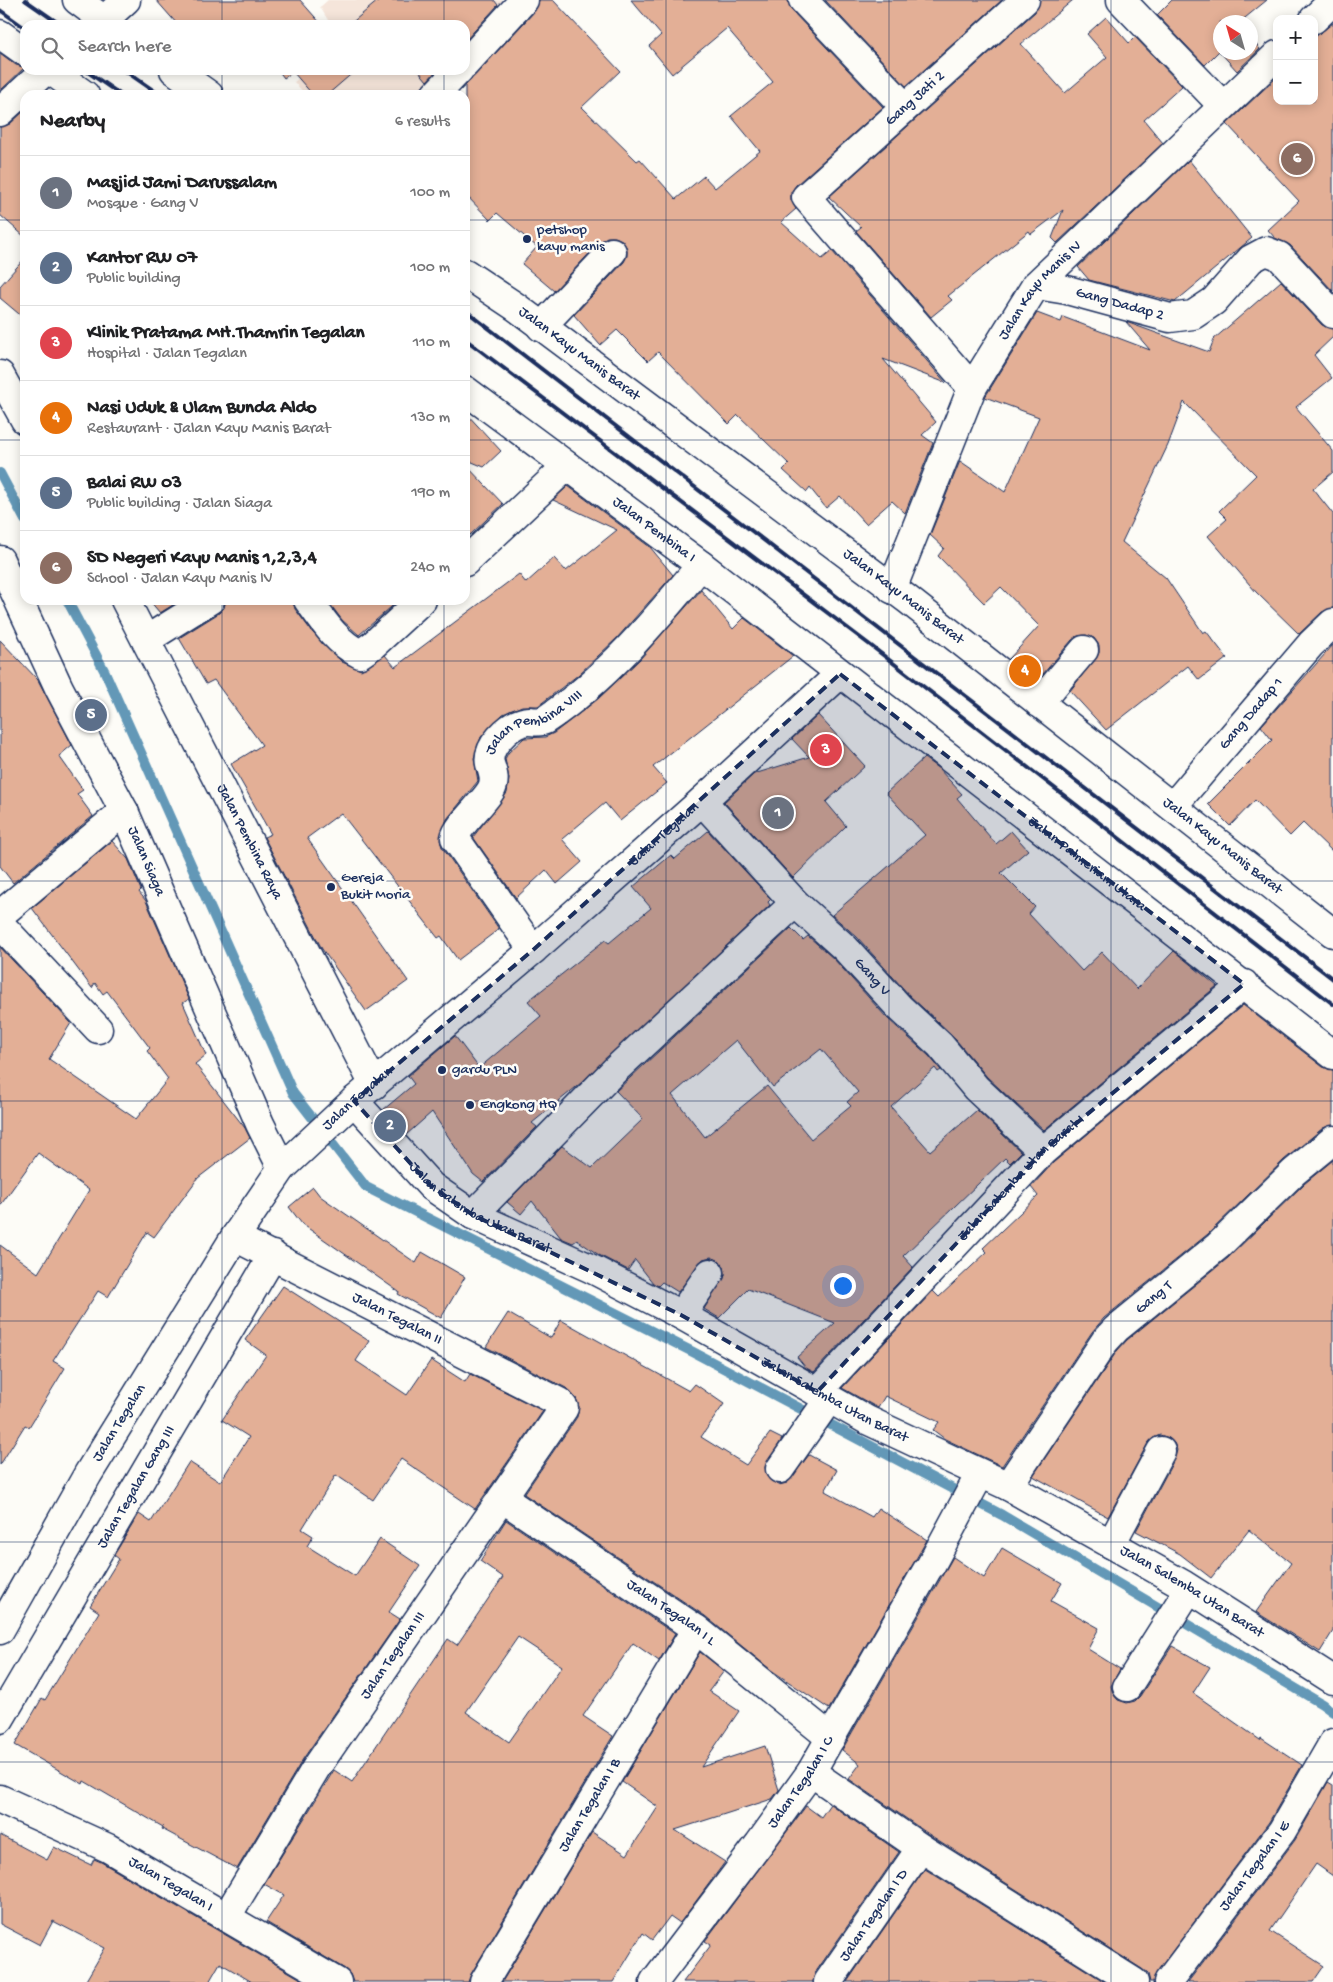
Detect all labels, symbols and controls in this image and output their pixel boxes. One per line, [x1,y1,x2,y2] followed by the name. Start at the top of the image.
[1213,15,1258,60] north arrow
[1273,15,1318,105] map controls
[1273,15,1318,60] button: +
[20,20,470,75] search box
[38,34,66,62] icon: search
[78,36,172,59] text: Search here
[1273,60,1318,105] button: −
[882,67,949,130] street label: Gang Jati 2
[40,110,105,135] text: Nearby
[395,113,450,132] text: 6 results
[1281,140,1313,178] pin: 6
[87,172,277,195] text: Masjid Jami Darussalam
[53,184,59,203] text: 1
[410,184,450,203] text: 100 m
[87,195,199,214] text: Mosque · Gang V
[536,221,605,256] place label: petshop kayu manis
[521,233,533,245] marker: petshop kayu manis
[995,237,1086,344] street label: Jalan Kayu Manis IV
[87,247,197,270] text: Kantor RW 07
[52,259,60,278] text: 2
[410,259,450,278] text: 100 m
[87,270,181,289] text: Public building
[1074,284,1166,325] street label: Gang Dadap 2
[515,303,645,406] street label: Jalan Kayu Manis Barat
[87,322,365,345] text: Klinik Pratama MH.Thamrin Tegalan
[52,334,60,353] text: 3
[413,334,450,353] text: 110 m
[87,345,247,364] text: Hospital · Jalan Tegalan
[87,397,317,420] text: Nasi Uduk & Ulam Bunda Aldo
[52,409,60,428] text: 4
[411,409,450,428] text: 130 m
[87,420,331,439] text: Restaurant · Jalan Kayu Manis Barat
[87,472,182,495] text: Balai RW 03
[52,484,60,503] text: 5
[411,484,450,503] text: 190 m
[609,493,699,567] street label: Jalan Pembina I
[87,495,272,514] text: Public building · Jalan Siaga
[839,545,969,650] street label: Jalan Kayu Manis Barat
[87,547,317,570] text: SD Negeri Kayu Manis 1,2,3,4
[52,559,60,578] text: 6
[410,559,450,578] text: 240 m
[87,570,273,589] text: School · Jalan Kayu Manis IV
[1009,652,1041,690] pin: 4
[1216,674,1287,754] street label: Gang Dadap 1
[482,686,587,757] street label: Jalan Pembina VIII
[75,696,107,734] pin: 5
[810,731,842,769] pin: 3
[212,781,287,903] street label: Jalan Pembina Raya
[762,794,794,832] pin: 1
[1159,794,1287,900] street label: Jalan Kayu Manis Barat
[625,798,703,870] street label: Jalan Tegalan
[1024,813,1150,916] street label: Jalan Palmeriam Utara
[123,824,169,900] street label: Jalan Siaga
[340,869,411,904] place label: Gereja Bukit Moria
[325,881,337,893] marker: Gereja Bukit Moria
[850,954,894,1000] street label: Gang V
[452,1061,517,1079] place label: gardu PLN
[319,1063,397,1135] street label: Jalan Tegalan
[436,1064,448,1076] marker: gardu PLN
[480,1096,557,1114] place label: Engkong HQ
[464,1099,476,1111] marker: Engkong HQ
[374,1107,406,1145] pin: 2
[954,1111,1089,1245] street label: Jalan Salemba Utan Barat I
[405,1158,556,1259] street label: Jalan Salemba Utan Barat
[830,1273,856,1299] your location
[1132,1277,1177,1318] street label: Gang T
[349,1289,445,1349] street label: Jalan Tegalan II
[757,1353,913,1448] street label: Jalan Salemba Utan Barat
[89,1381,150,1465] street label: Jalan Tegalan
[93,1423,179,1552] street label: Jalan Tegalan Gang III
[1117,1542,1269,1643] street label: Jalan Salemba Utan Barat
[623,1576,719,1650] street label: Jalan Tegalan I L
[357,1609,430,1703] street label: Jalan Tegalan III
[764,1733,839,1832] street label: Jalan Tegalan I C
[555,1755,625,1856] street label: Jalan Tegalan I B
[1216,1817,1295,1915] street label: Jalan Tegalan I E
[125,1853,216,1916] street label: Jalan Tegalan I
[836,1866,913,1965] street label: Jalan Tegalan I D

